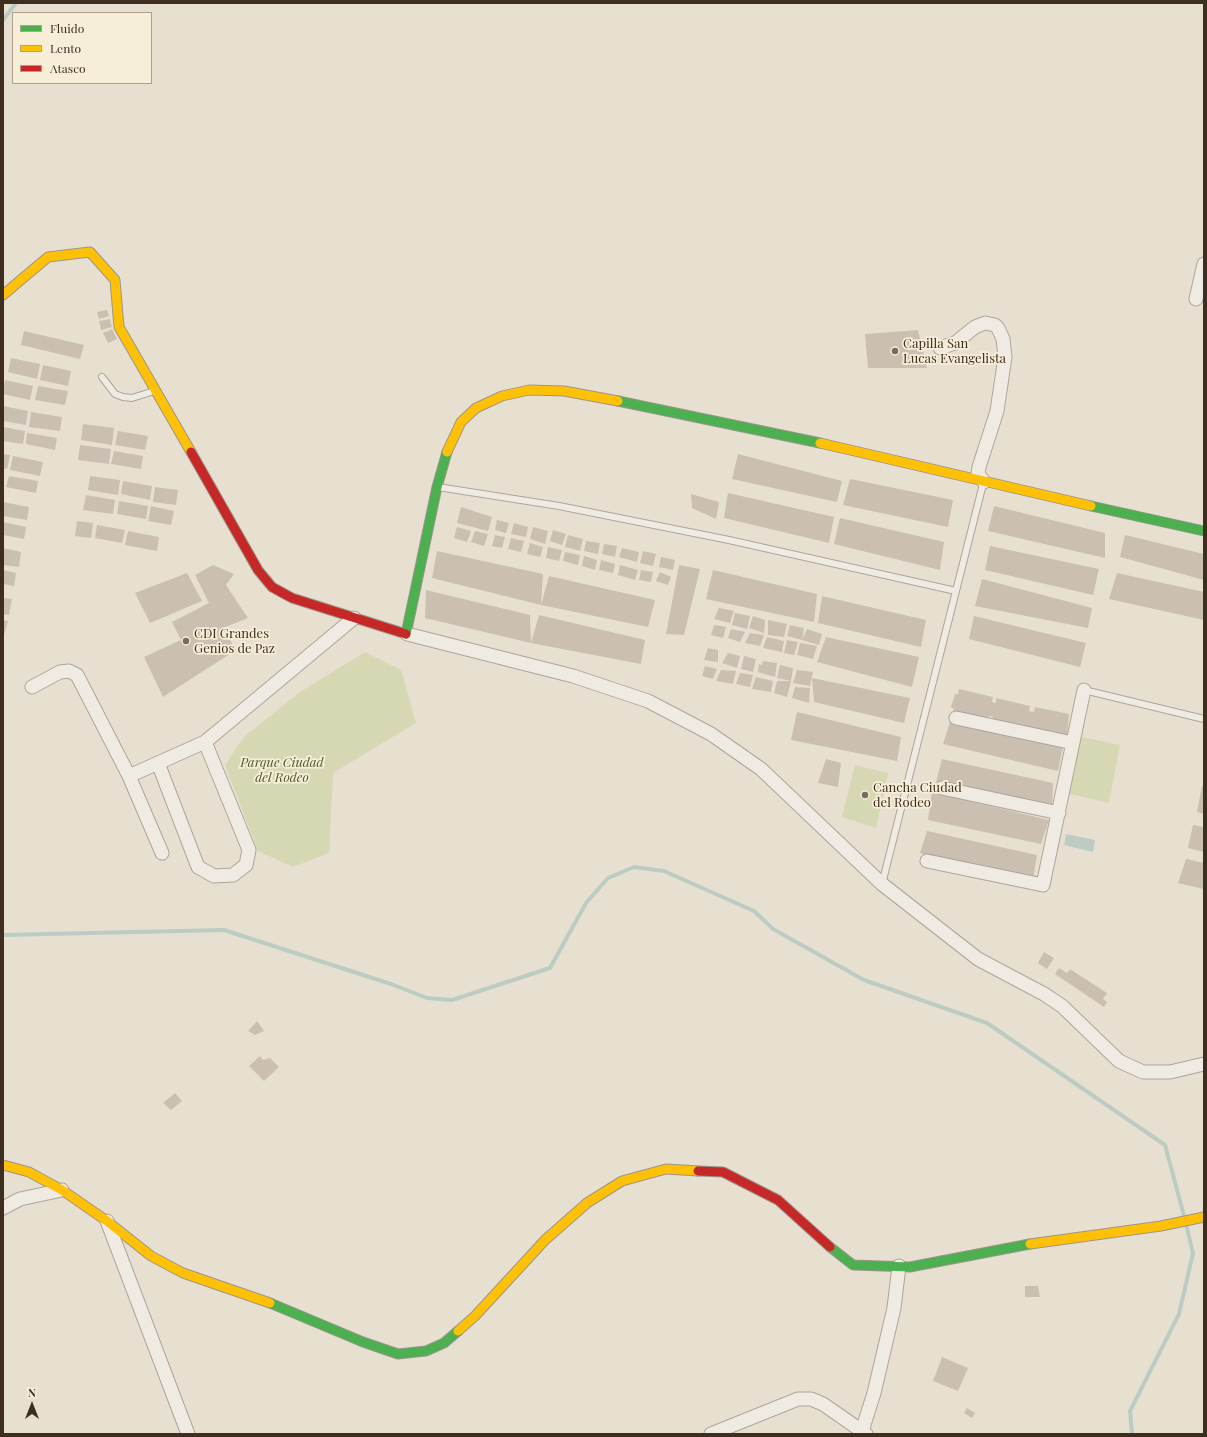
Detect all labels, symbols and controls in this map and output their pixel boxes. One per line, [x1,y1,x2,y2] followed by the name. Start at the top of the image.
[12,12,152,84] legend
[50,20,84,36] text: Fluido
[50,40,81,56] text: Lento
[50,60,86,76] text: Atasco
[903,336,1006,367] place label: Capilla San Lucas Evangelista
[890,346,900,356] marker: Capilla San Lucas Evangelista
[194,626,275,657] place label: CDI Grandes Genios de Paz
[181,636,191,646] marker: CDI Grandes Genios de Paz
[240,755,324,786] park label: Parque Ciudad del Rodeo
[873,780,962,811] place label: Cancha Ciudad del Rodeo
[860,790,870,800] marker: Cancha Ciudad del Rodeo
[12,1385,52,1425] north arrow
[28,1385,36,1400] text: N

